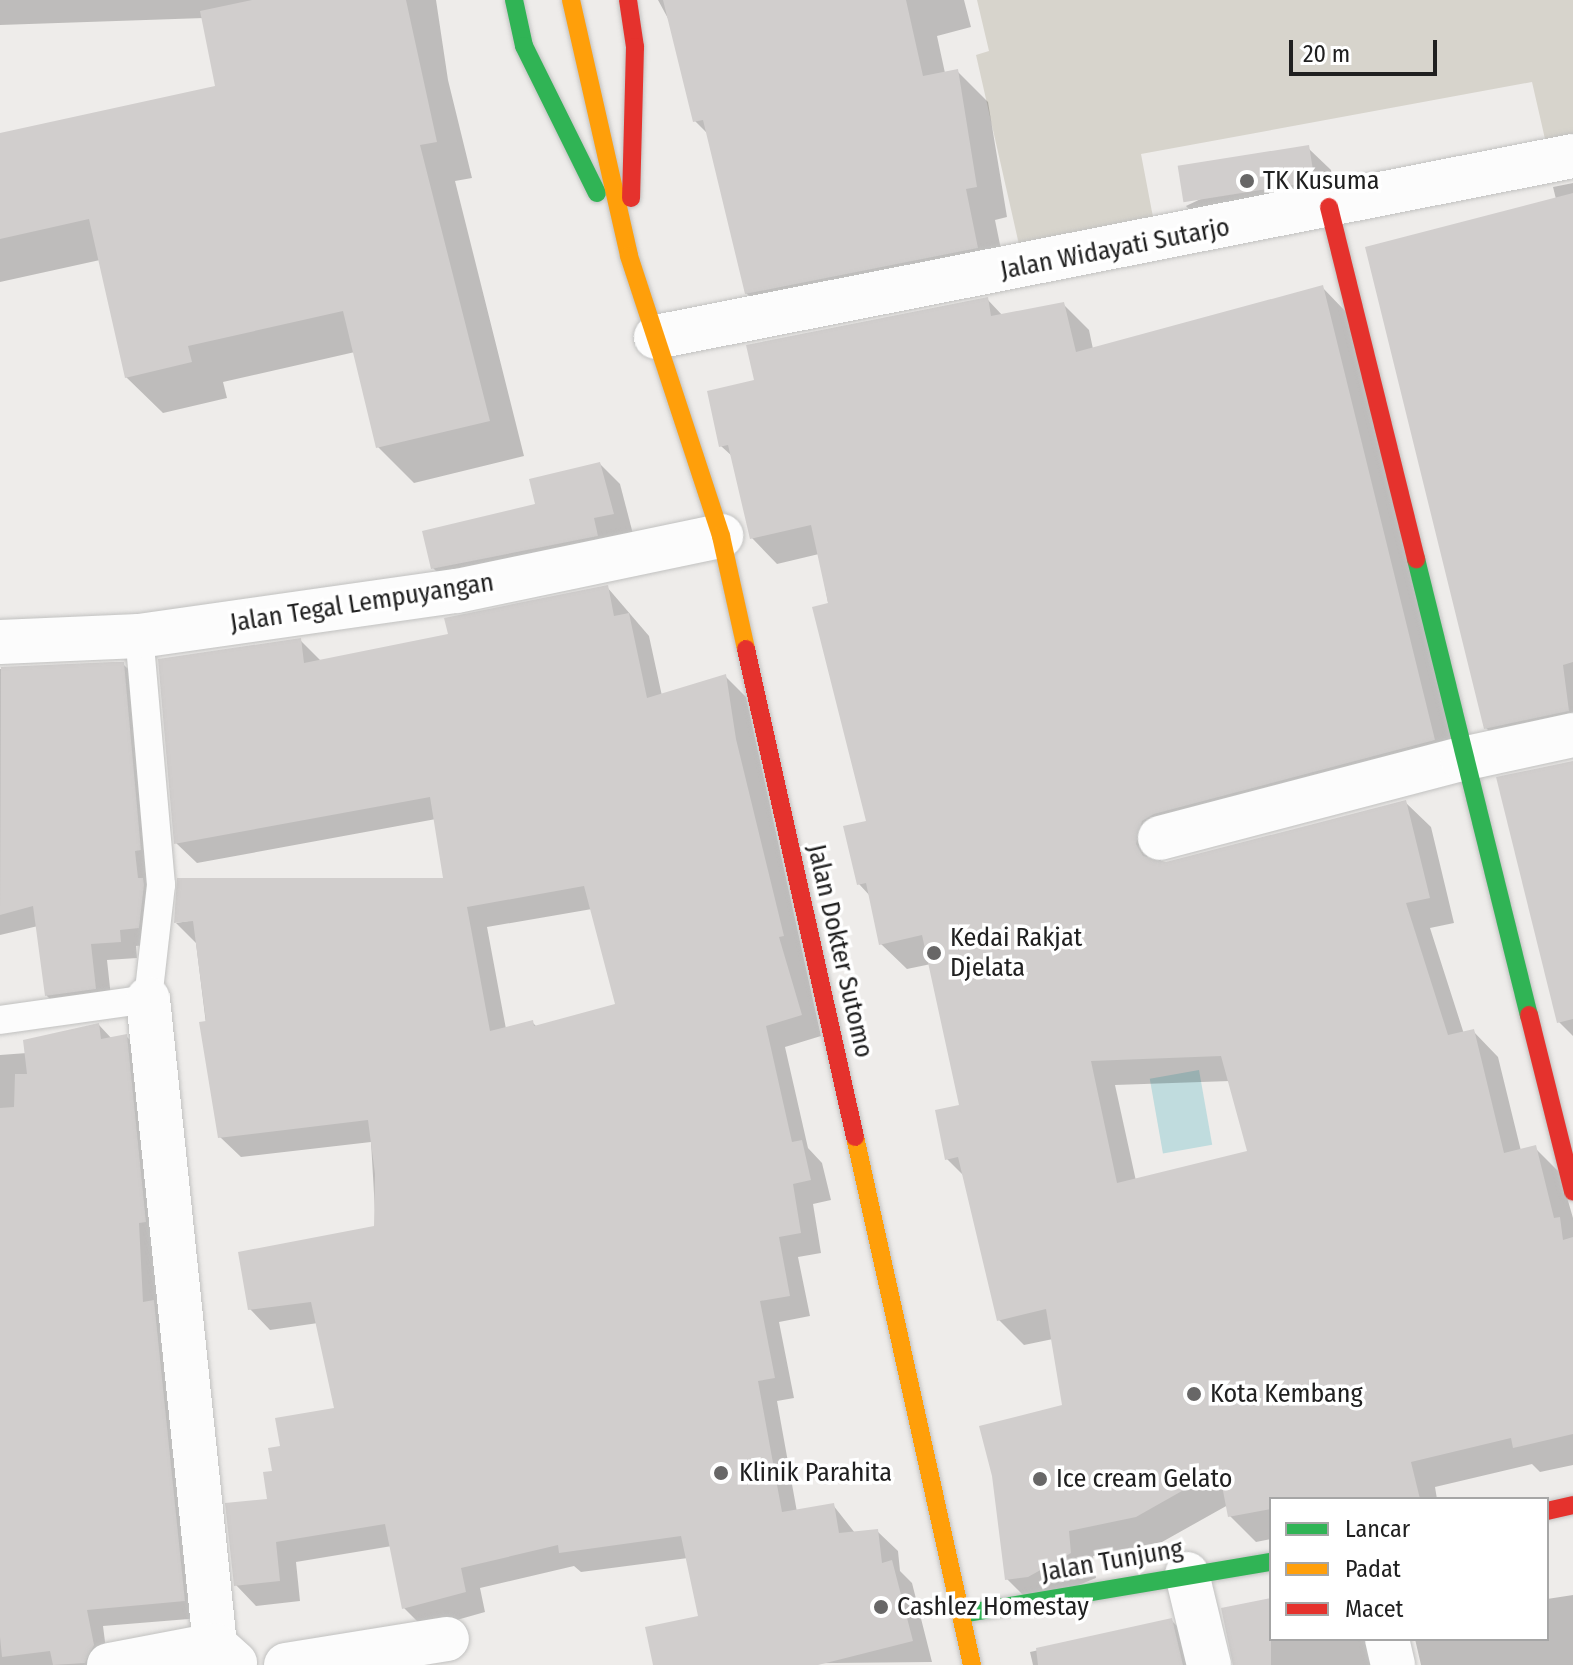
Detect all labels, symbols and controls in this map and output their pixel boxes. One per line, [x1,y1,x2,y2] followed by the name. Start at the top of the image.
[1293,24,1441,74] scale bar
[1303,40,1350,68] text: 20 m
[1263,165,1379,197] place label: TK Kusuma
[1238,172,1256,190] marker: TK Kusuma
[998,211,1232,287] street label: Jalan Widayati Sutarjo
[228,567,496,639] street label: Jalan Tegal Lempuyangan
[800,841,880,1061] street label: Jalan Dokter Sutomo
[950,922,1082,984] place label: Kedai Rakjat Djelata
[925,944,943,962] marker: Kedai Rakjat Djelata
[1210,1378,1363,1410] place label: Kota Kembang
[1185,1385,1203,1403] marker: Kota Kembang
[739,1457,892,1489] place label: Klinik Parahita
[710,1462,732,1484] marker: Klinik Parahita
[1056,1463,1232,1495] place label: Ice cream Gelato
[1031,1470,1049,1488] marker: Ice cream Gelato
[1269,1497,1549,1641] legend
[1345,1515,1410,1543] text: Lancar
[1039,1533,1185,1589] street label: Jalan Tunjung
[1345,1555,1401,1583] text: Padat
[897,1591,1089,1623] place label: Cashlez Homestay
[1345,1595,1403,1623] text: Macet
[872,1598,890,1616] marker: Cashlez Homestay

